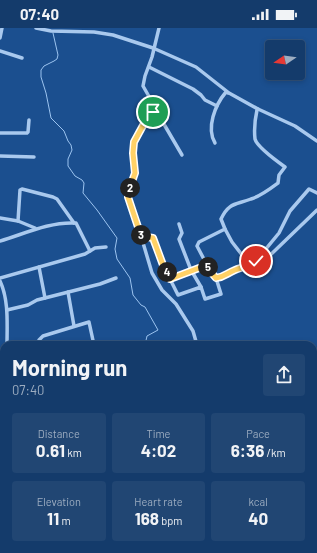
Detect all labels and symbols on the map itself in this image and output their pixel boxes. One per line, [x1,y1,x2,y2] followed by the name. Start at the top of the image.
[265,40,305,80] north arrow
[136,95,170,129] pin
[120,178,140,198] pin: 2
[131,225,151,245] pin: 3
[239,244,273,278] pin
[198,257,218,277] pin: 5
[157,262,177,282] pin: 4

